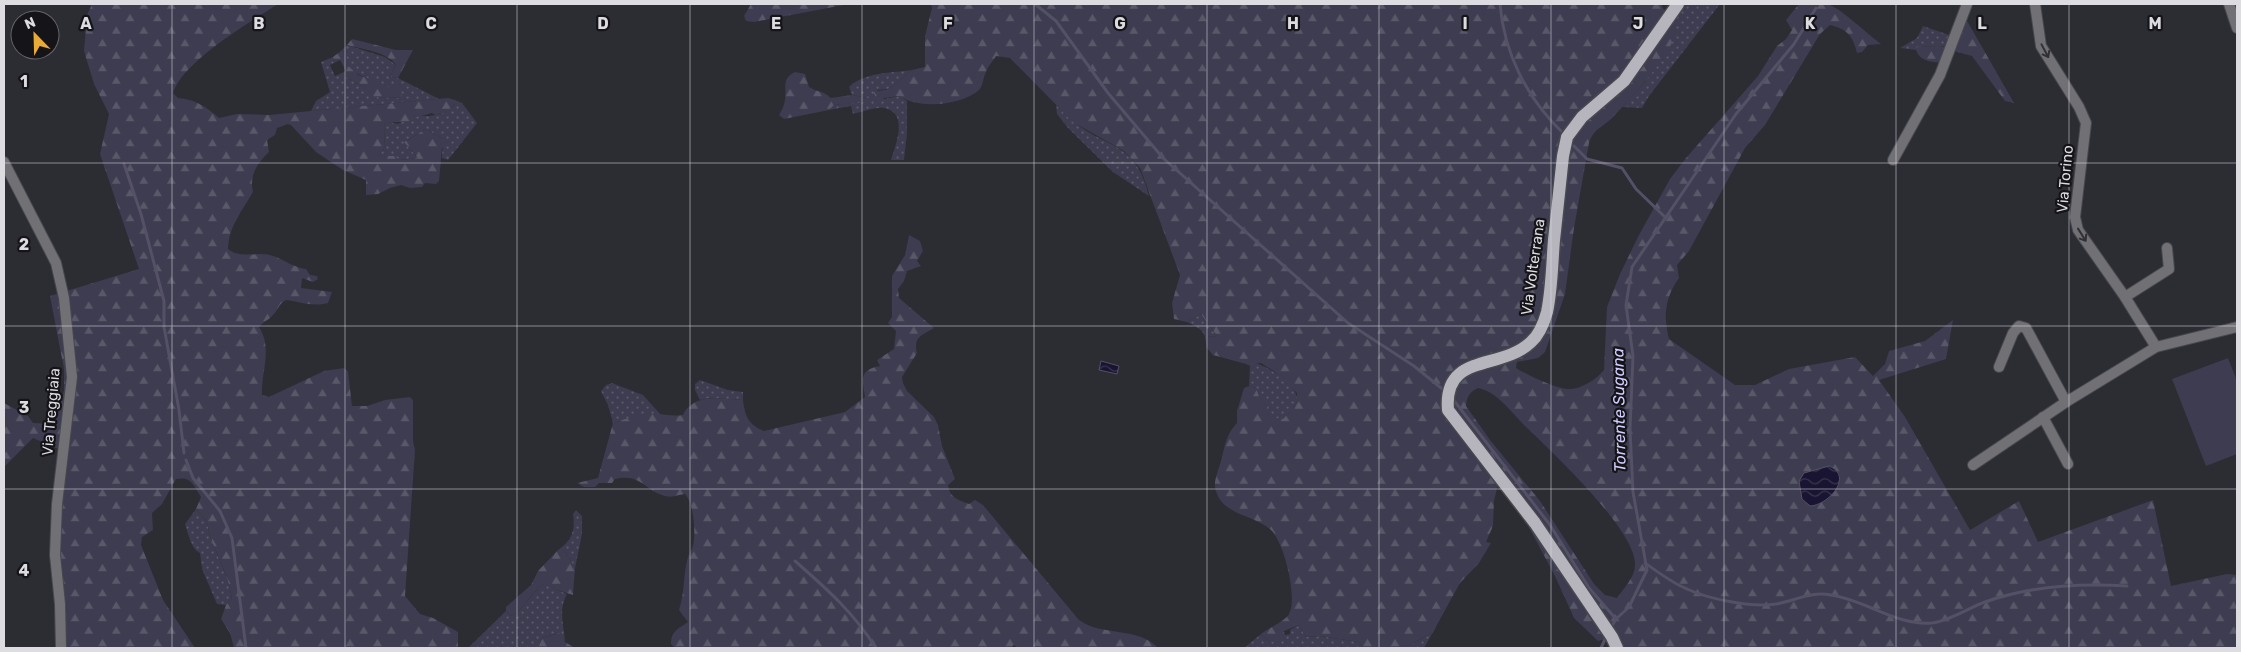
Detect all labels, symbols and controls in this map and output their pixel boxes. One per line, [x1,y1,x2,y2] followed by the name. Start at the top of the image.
[10,10,60,60] north arrow
[22,14,38,33] text: N
[80,14,92,33] text: A
[253,14,265,33] text: B
[425,14,437,33] text: C
[597,14,609,33] text: D
[771,14,781,33] text: E
[943,14,953,33] text: F
[1114,14,1126,33] text: G
[1287,14,1299,33] text: H
[1462,14,1468,33] text: I
[1633,14,1643,33] text: J
[1805,14,1816,33] text: K
[1977,14,1987,33] text: L
[2148,14,2162,33] text: M
[2040,43,2050,58] one-way arrow
[20,72,28,91] text: 1
[2053,144,2077,214] street label: Via Torino
[1517,217,1549,317] street label: Via Volterrana
[2077,227,2087,241] one-way arrow
[19,235,29,254] text: 2
[1608,348,1630,472] water label: Torrente Sugana
[38,367,64,457] street label: Via Treggiaia
[19,398,29,417] text: 3
[19,561,30,580] text: 4

